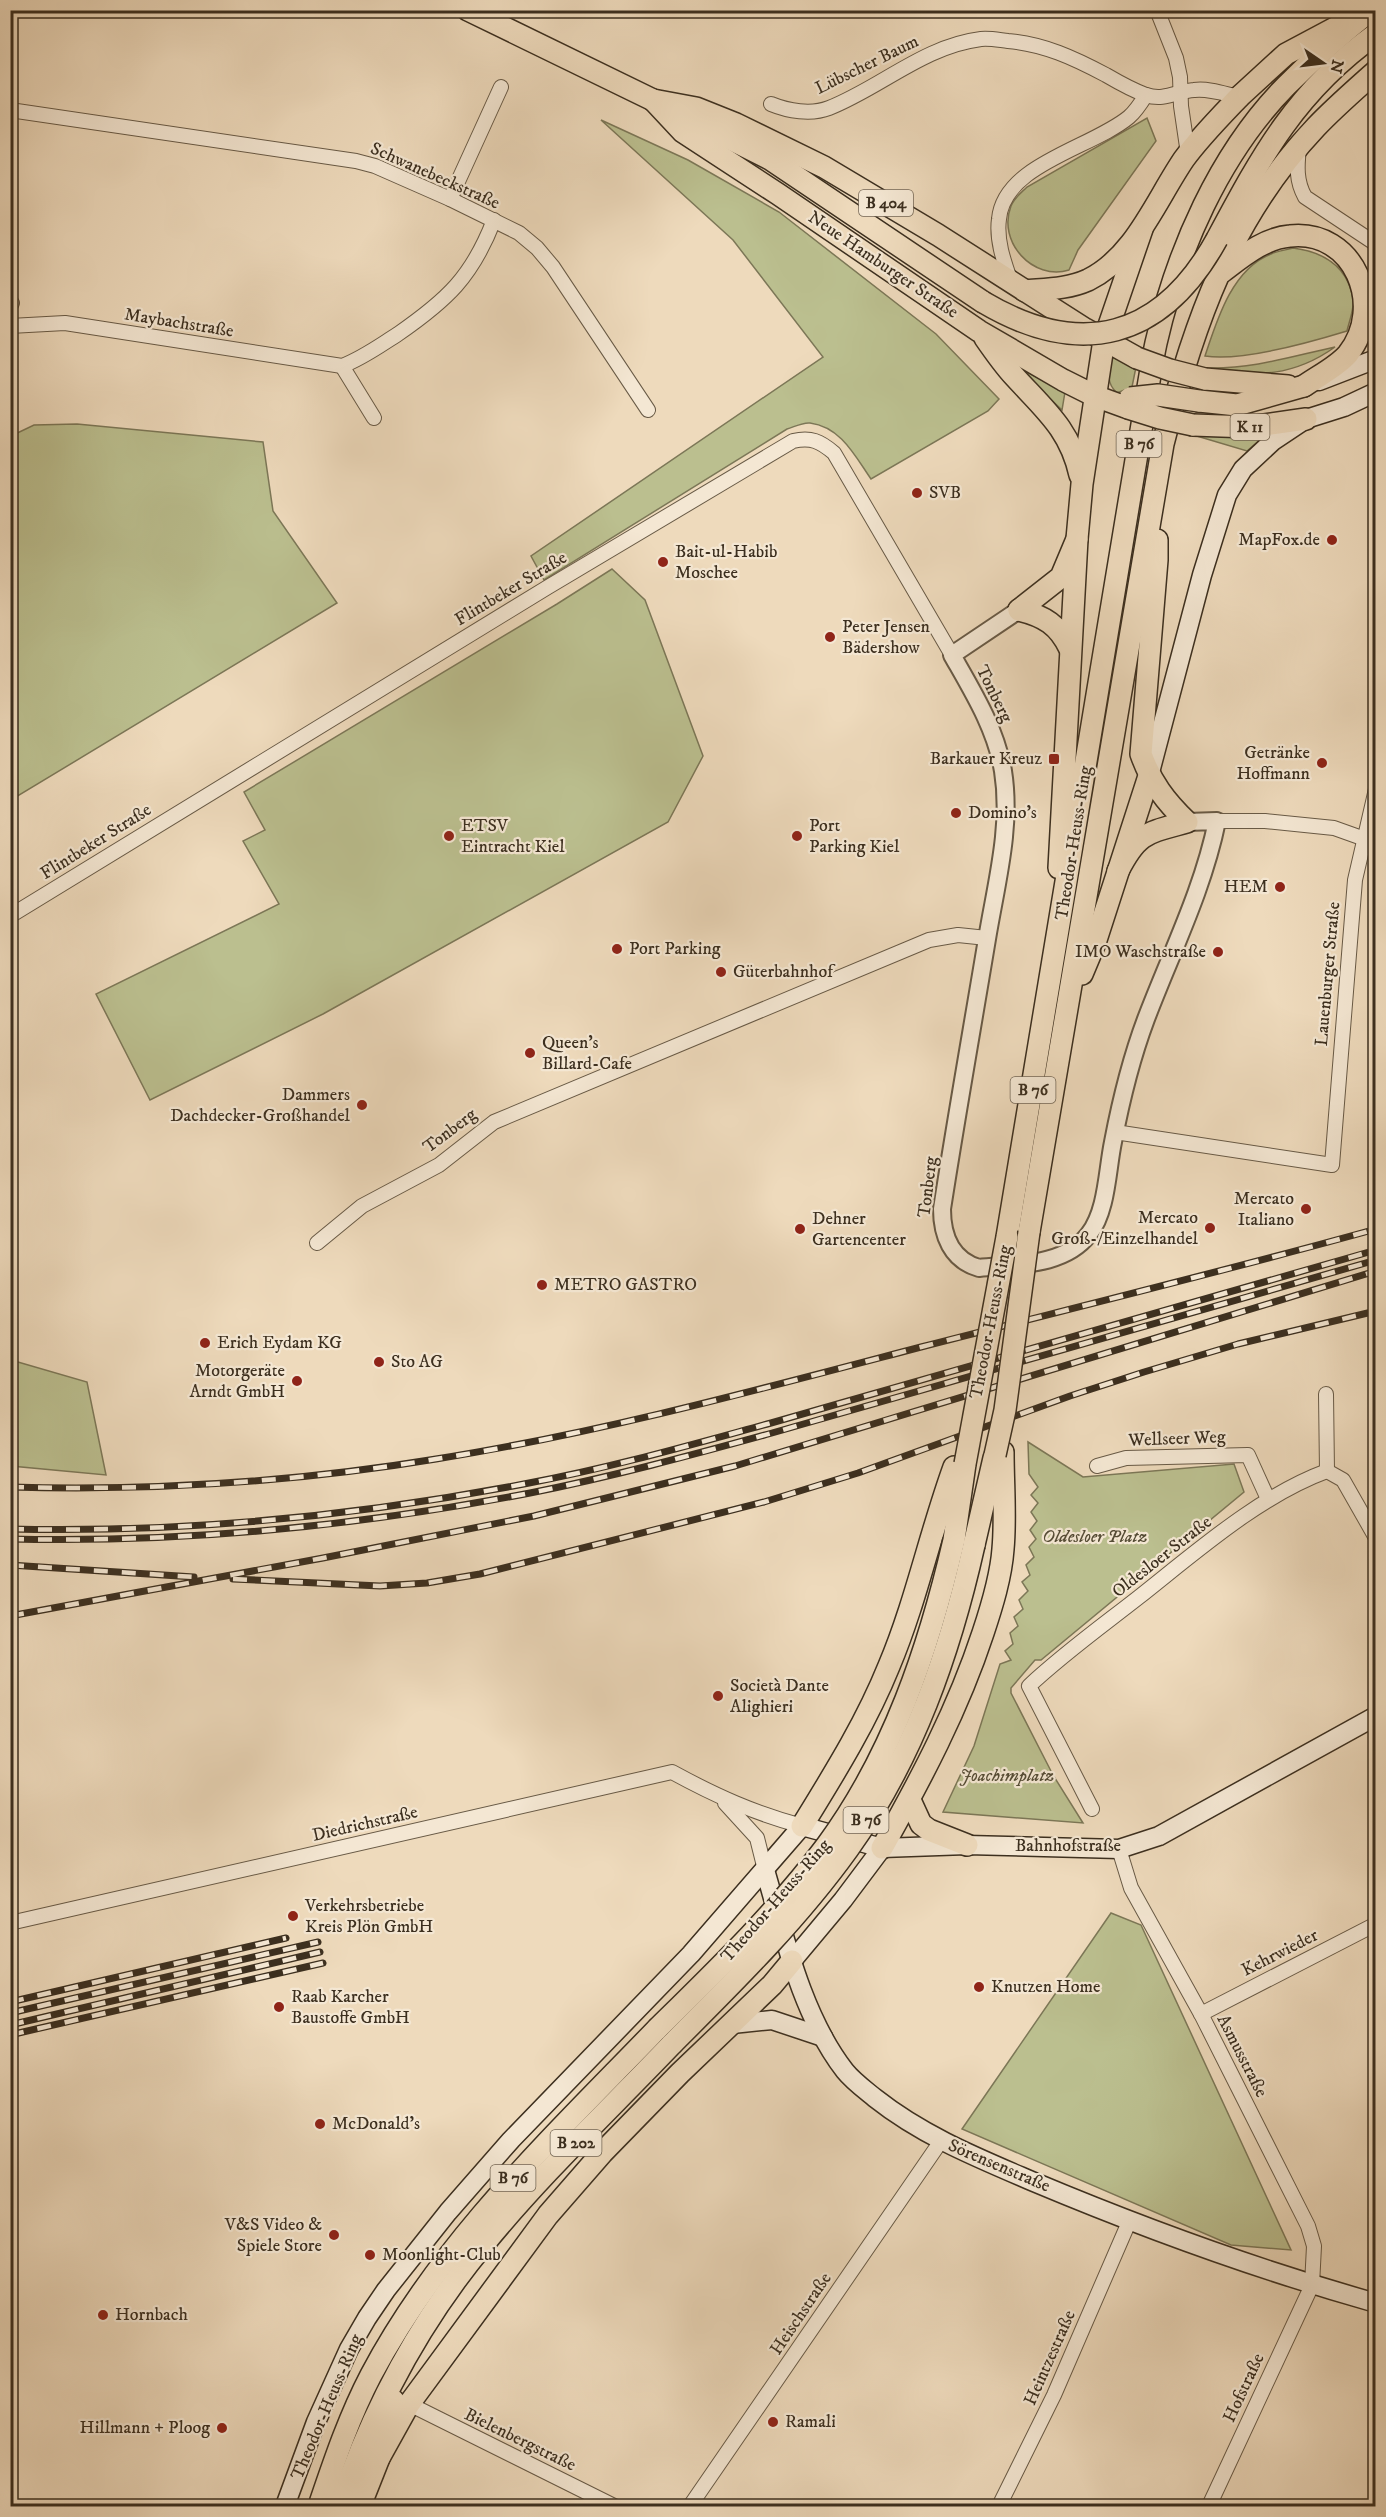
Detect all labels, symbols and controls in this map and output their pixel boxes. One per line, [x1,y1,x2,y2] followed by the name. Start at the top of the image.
[812,30,922,100] street label: Lübscher Baum
[1293,33,1353,93] north arrow
[1325,58,1348,75] text: N
[367,138,503,214] street label: Schwanebeckstraße
[859,190,913,216] road number: B 404
[804,207,962,323] street label: Neue Hamburger Straße
[123,304,235,342] street label: Maybachstraße
[1230,414,1270,440] road number: K 11
[1116,431,1162,457] road number: B 76
[929,482,961,504] place label: SVB
[910,486,924,500] marker: SVB
[1238,529,1320,551] place label: MapFox.de
[1325,533,1339,547] marker: MapFox.de
[675,541,777,584] place label: Bait-ul-Habib Moschee
[451,547,571,631] street label: Flintbeker Straße
[656,555,670,569] marker: Bait-ul-Habib Moschee
[842,616,931,659] place label: Peter Jensen Bädershow
[823,630,837,644] marker: Peter Jensen Bädershow
[971,662,1017,727] street label: Tonberg
[1236,742,1311,785] place label: Getränke Hoffmann
[930,748,1042,770] place label: Barkauer Kreuz
[1047,752,1061,766] marker: Barkauer Kreuz
[1315,756,1329,770] marker: Getränke Hoffmann
[1051,764,1097,922] street label: Theodor-Heuss-Ring
[36,799,156,885] street label: Flintbeker Straße
[968,802,1037,824] place label: Domino's
[949,806,963,820] marker: Domino's
[461,815,565,858] place label: ETSV Eintracht Kiel
[809,815,900,858] place label: Port Parking Kiel
[442,829,456,843] marker: ETSV Eintracht Kiel
[790,829,804,843] marker: Port Parking Kiel
[1224,876,1268,898] place label: HEM
[1273,880,1287,894] marker: HEM
[1311,901,1345,1047] street label: Lauenburger Straße
[629,938,721,960] place label: Port Parking
[1075,941,1206,963] place label: IMO Waschstraße
[610,942,624,956] marker: Port Parking
[1211,945,1225,959] marker: IMO Waschstraße
[733,961,836,983] place label: Güterbahnhof
[714,965,728,979] marker: Güterbahnhof
[542,1032,632,1075] place label: Queen's Billard-Cafe
[523,1046,537,1060] marker: Queen's Billard-Cafe
[1010,1077,1056,1103] road number: B 76
[170,1084,351,1127] place label: Dammers Dachdecker-Großhandel
[355,1098,369,1112] marker: Dammers Dachdecker-Großhandel
[419,1104,481,1158] street label: Tonberg
[913,1155,943,1219] street label: Tonberg
[1234,1188,1294,1231] place label: Mercato Italiano
[1299,1202,1313,1216] marker: Mercato Italiano
[1051,1207,1199,1250] place label: Mercato Groß-/Einzelhandel
[812,1208,906,1251] place label: Dehner Gartencenter
[1203,1221,1217,1235] marker: Mercato Groß-/Einzelhandel
[793,1222,807,1236] marker: Dehner Gartencenter
[965,1243,1017,1401] street label: Theodor-Heuss-Ring
[554,1274,697,1296] place label: METRO GASTRO
[535,1278,549,1292] marker: METRO GASTRO
[217,1332,342,1354] place label: Erich Eydam KG
[198,1336,212,1350] marker: Erich Eydam KG
[391,1351,443,1373] place label: Sto AG
[372,1355,386,1369] marker: Sto AG
[190,1360,285,1403] place label: Motorgeräte Arndt GmbH
[290,1374,304,1388] marker: Motorgeräte Arndt GmbH
[1127,1426,1226,1452] street label: Wellseer Weg
[1108,1511,1216,1603] street label: Oldesloer Straße
[1042,1526,1148,1548] park label: Oldesloer Platz
[730,1675,829,1718] place label: Società Dante Alighieri
[711,1689,725,1703] marker: Società Dante Alighieri
[959,1765,1055,1787] park label: Joachimplatz
[310,1801,420,1847] street label: Diedrichstraße
[844,1807,888,1833] road number: B 76
[717,1835,836,1967] street label: Theodor-Heuss-Ring
[1015,1835,1121,1857] street label: Bahnhofstraße
[304,1895,433,1938] place label: Verkehrsbetriebe Kreis Plön GmbH
[286,1909,300,1923] marker: Verkehrsbetriebe Kreis Plön GmbH
[1238,1924,1322,1982] street label: Kehrwieder
[991,1976,1100,1998] place label: Knutzen Home
[972,1980,986,1994] marker: Knutzen Home
[291,1986,410,2029] place label: Raab Karcher Baustoffe GmbH
[272,2000,286,2014] marker: Raab Karcher Baustoffe GmbH
[1212,2011,1272,2101] street label: Asmusstraße
[332,2113,420,2135] place label: McDonald's
[313,2117,327,2131] marker: McDonald's
[550,2130,602,2156] road number: B 202
[945,2135,1053,2197] street label: Sörensenstraße
[490,2165,536,2191] road number: B 76
[224,2214,322,2257] place label: V&S Video & Spiele Store
[327,2228,341,2242] marker: V&S Video & Spiele Store
[382,2244,501,2266] place label: Moonlight-Club
[363,2248,377,2262] marker: Moonlight-Club
[765,2269,837,2359] street label: Heischstraße
[115,2304,188,2326] place label: Hornbach
[1019,2307,1081,2409] street label: Heintzestraße
[96,2308,110,2322] marker: Hornbach
[286,2331,368,2483] street label: Theodor-Heuss-Ring
[1218,2350,1270,2426] street label: Hofstraße
[461,2404,579,2476] street label: Bielenbergstraße
[785,2411,836,2433] place label: Ramali
[766,2415,780,2429] marker: Ramali
[80,2417,210,2439] place label: Hillmann + Ploog
[215,2421,229,2435] marker: Hillmann + Ploog

